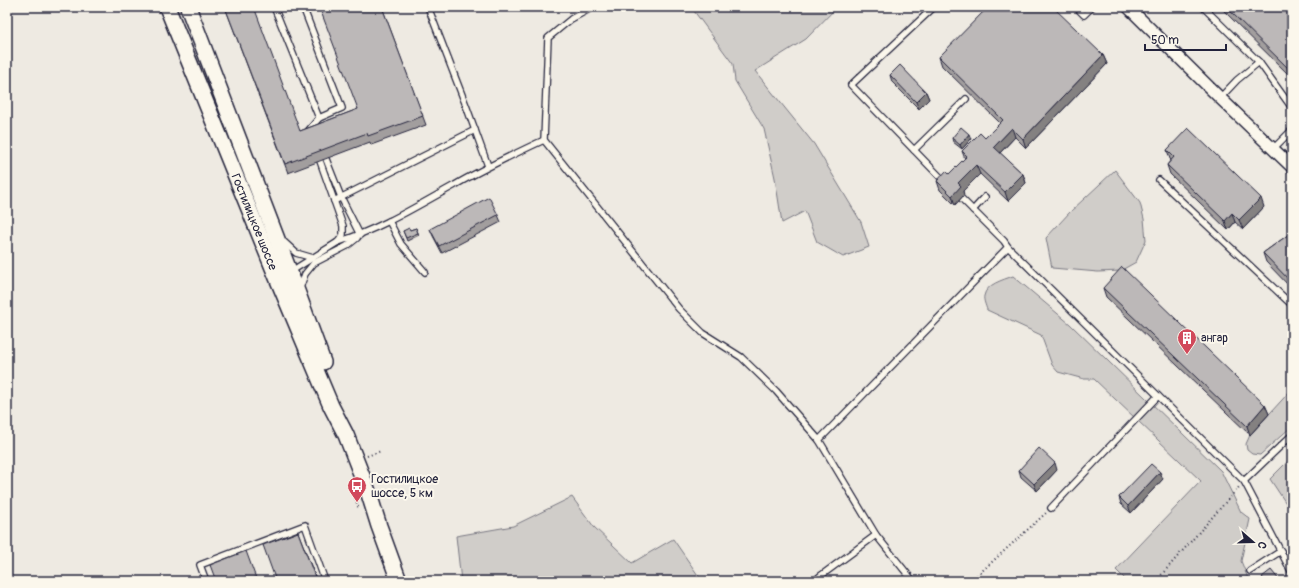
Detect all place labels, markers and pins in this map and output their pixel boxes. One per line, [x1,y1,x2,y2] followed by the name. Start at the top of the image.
[1176,327,1198,355] building icon: ангар
[1201,331,1228,346] place label: ангар
[371,472,438,501] place label: Гостилицкое шоссе, 5 км
[346,475,368,503] bus stop icon: Гостилицкое шоссе, 5 км

